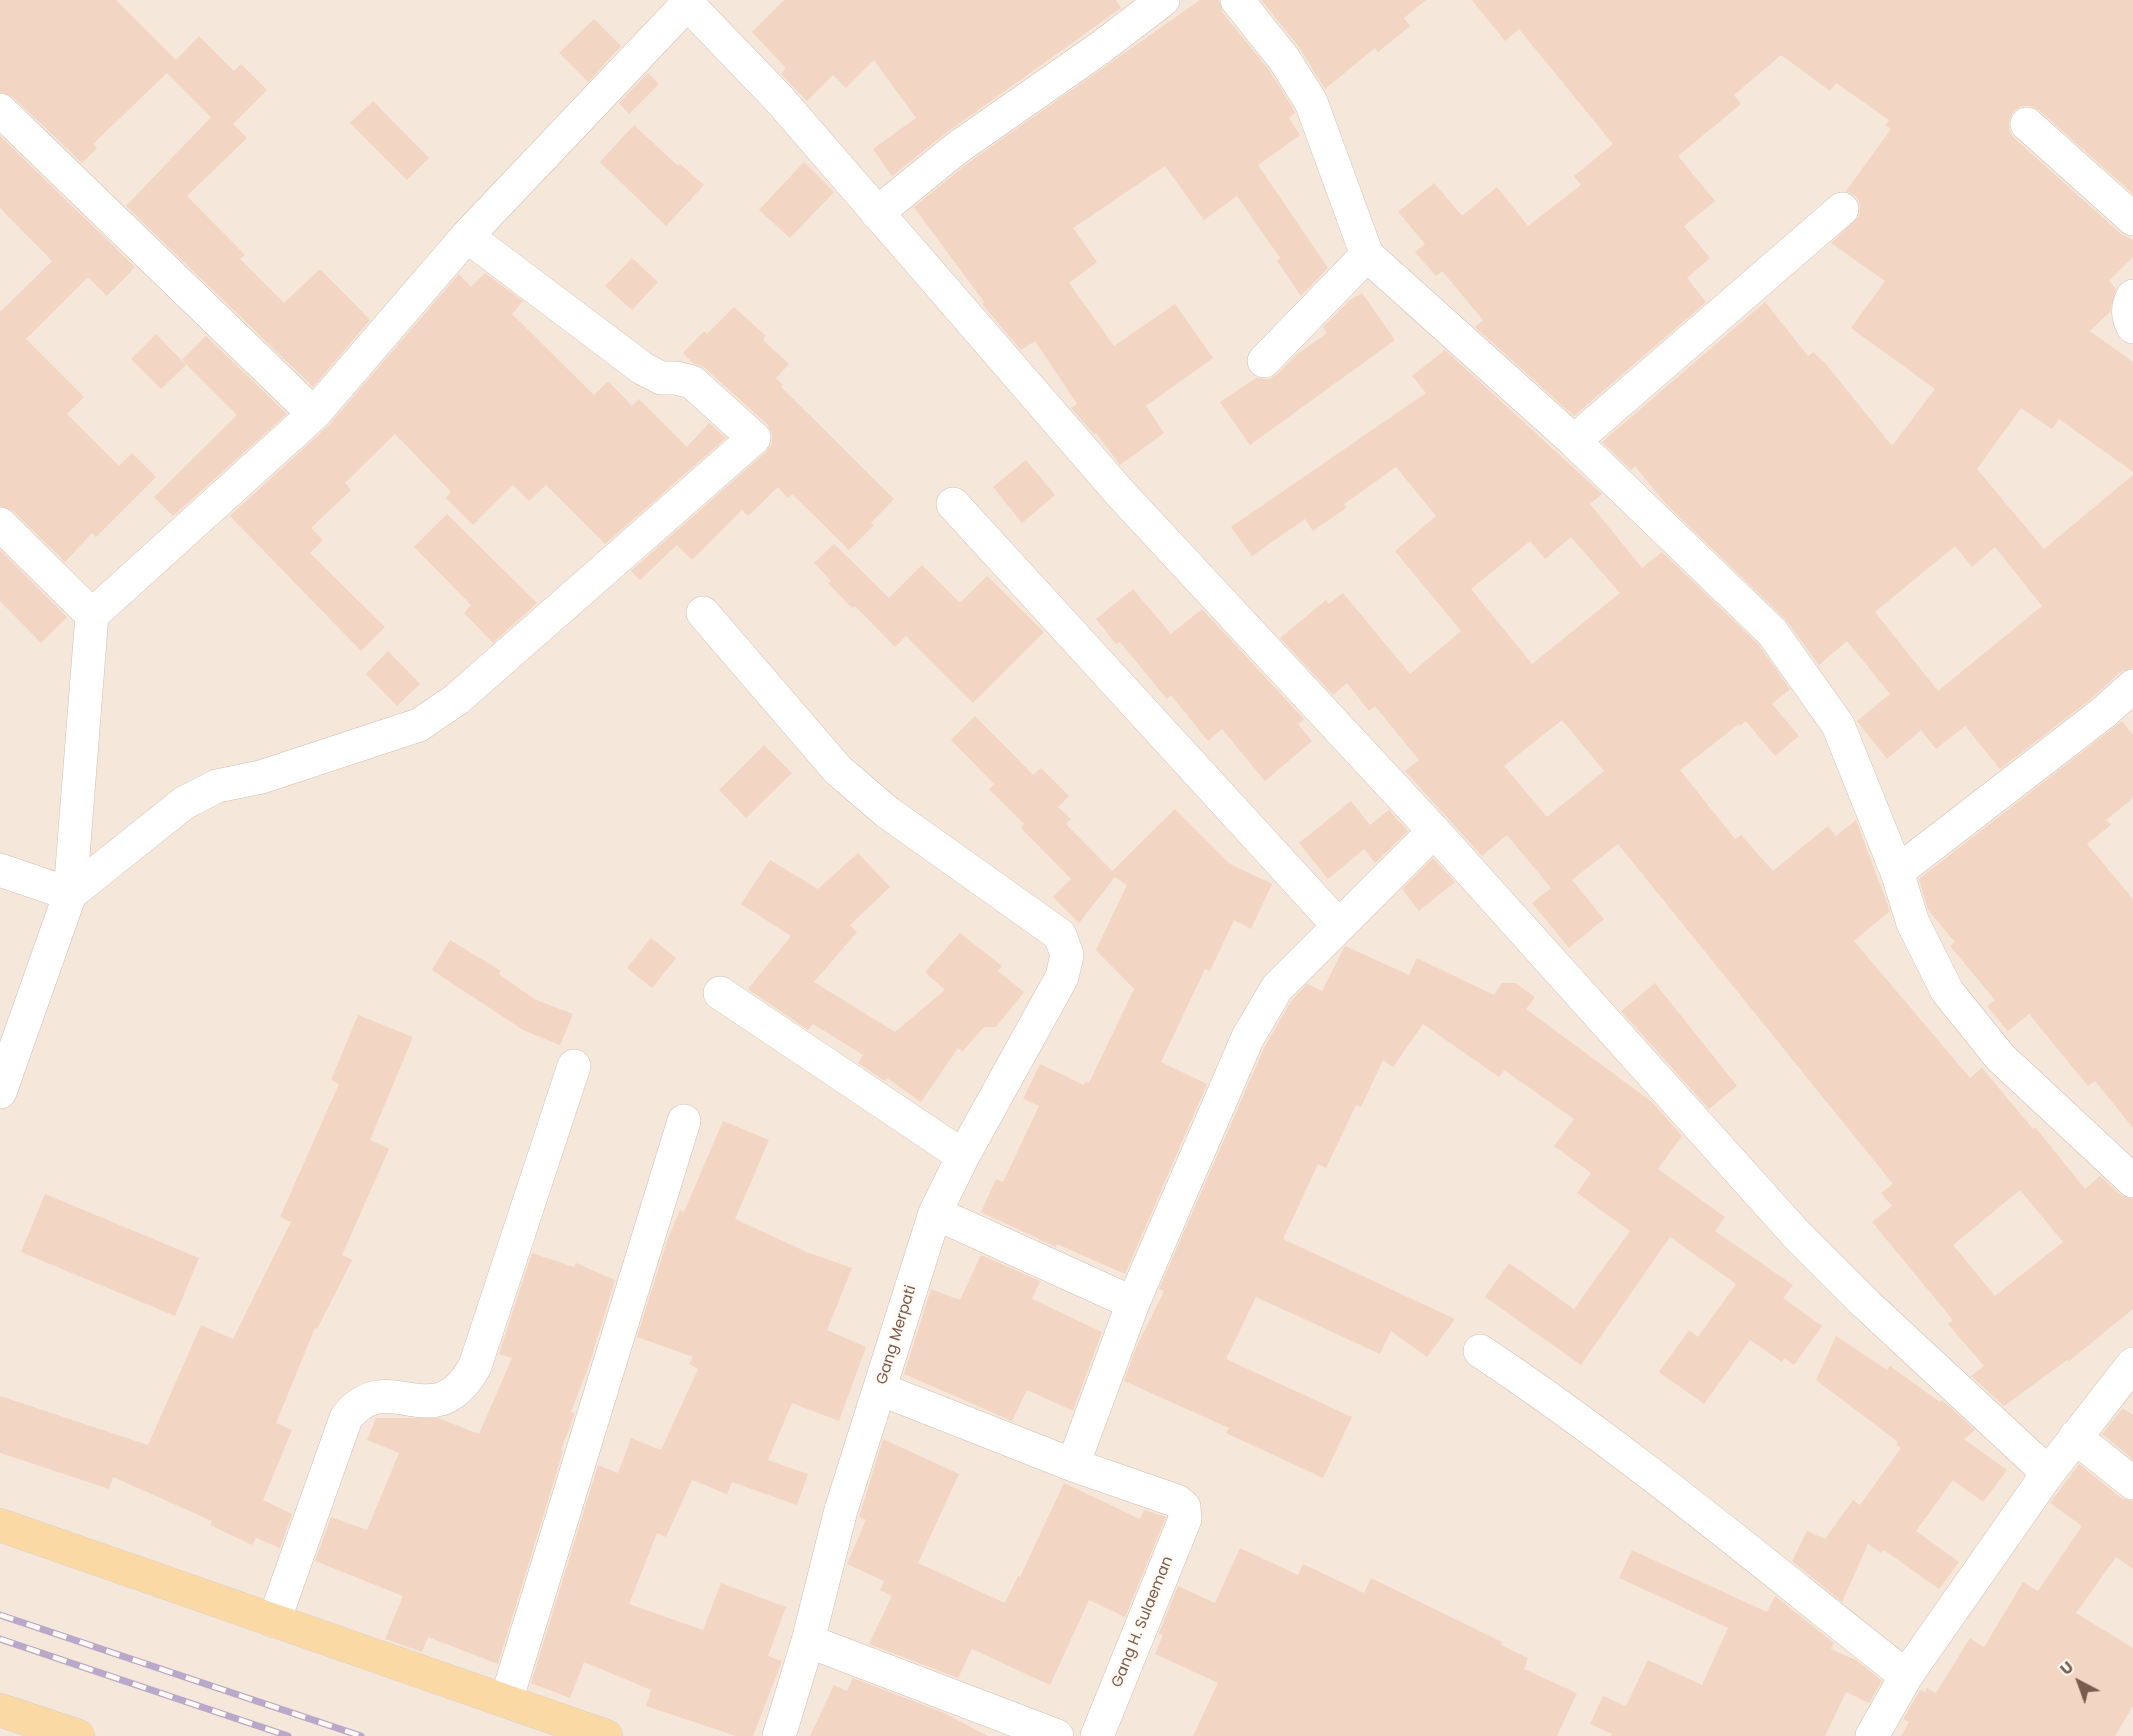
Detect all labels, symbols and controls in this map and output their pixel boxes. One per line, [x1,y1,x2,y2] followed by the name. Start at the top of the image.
[873,1283,921,1387] street label: Gang Merpati
[1108,1554,1178,1690] street label: Gang H. Sulaeman
[2049,1652,2109,1712] north arrow
[2055,1656,2079,1680] text: U

